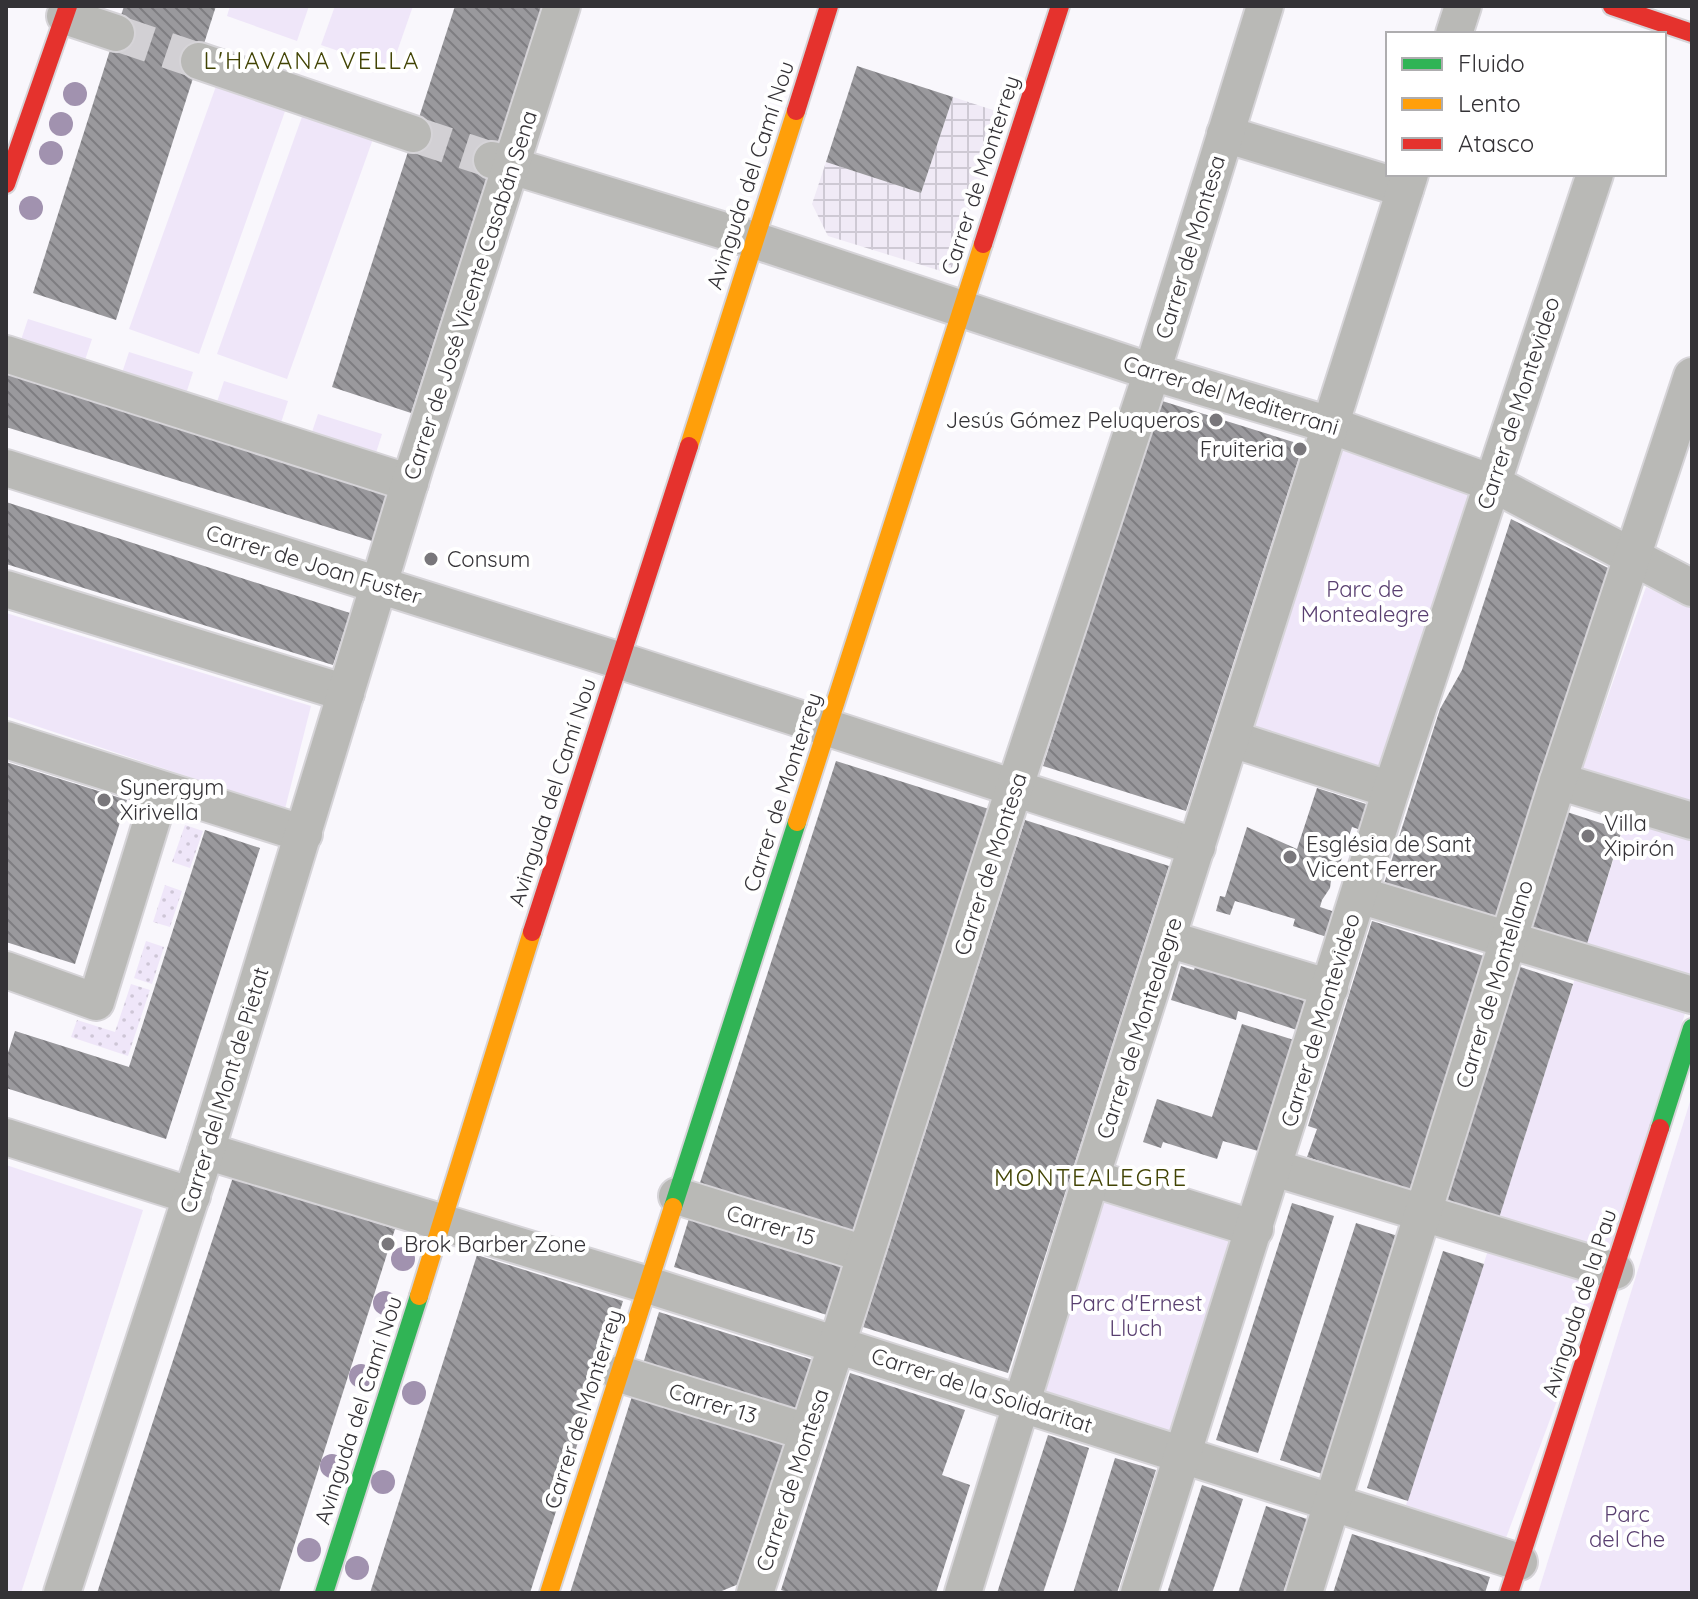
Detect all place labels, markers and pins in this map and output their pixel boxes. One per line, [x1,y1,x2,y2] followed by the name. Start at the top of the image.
[946,406,1200,434] place label: Jesús Gómez Peluqueros
[1207,411,1225,429] marker: Jesús Gómez Peluqueros
[1200,435,1284,463] place label: Fruiteria
[1291,440,1309,458] marker: Fruiteria
[447,545,530,573] place label: Consum
[422,550,440,568] marker: Consum
[120,773,224,826] place label: Synergym Xirivella
[95,791,113,809] marker: Synergym Xirivella
[1604,809,1675,862] place label: Villa Xipirón
[1579,827,1597,845] marker: Villa Xipirón
[1306,830,1472,883] place label: Església de Sant Vicent Ferrer
[1281,848,1299,866] marker: Església de Sant Vicent Ferrer
[404,1230,586,1258] place label: Brok Barber Zone
[379,1235,397,1253] marker: Brok Barber Zone

